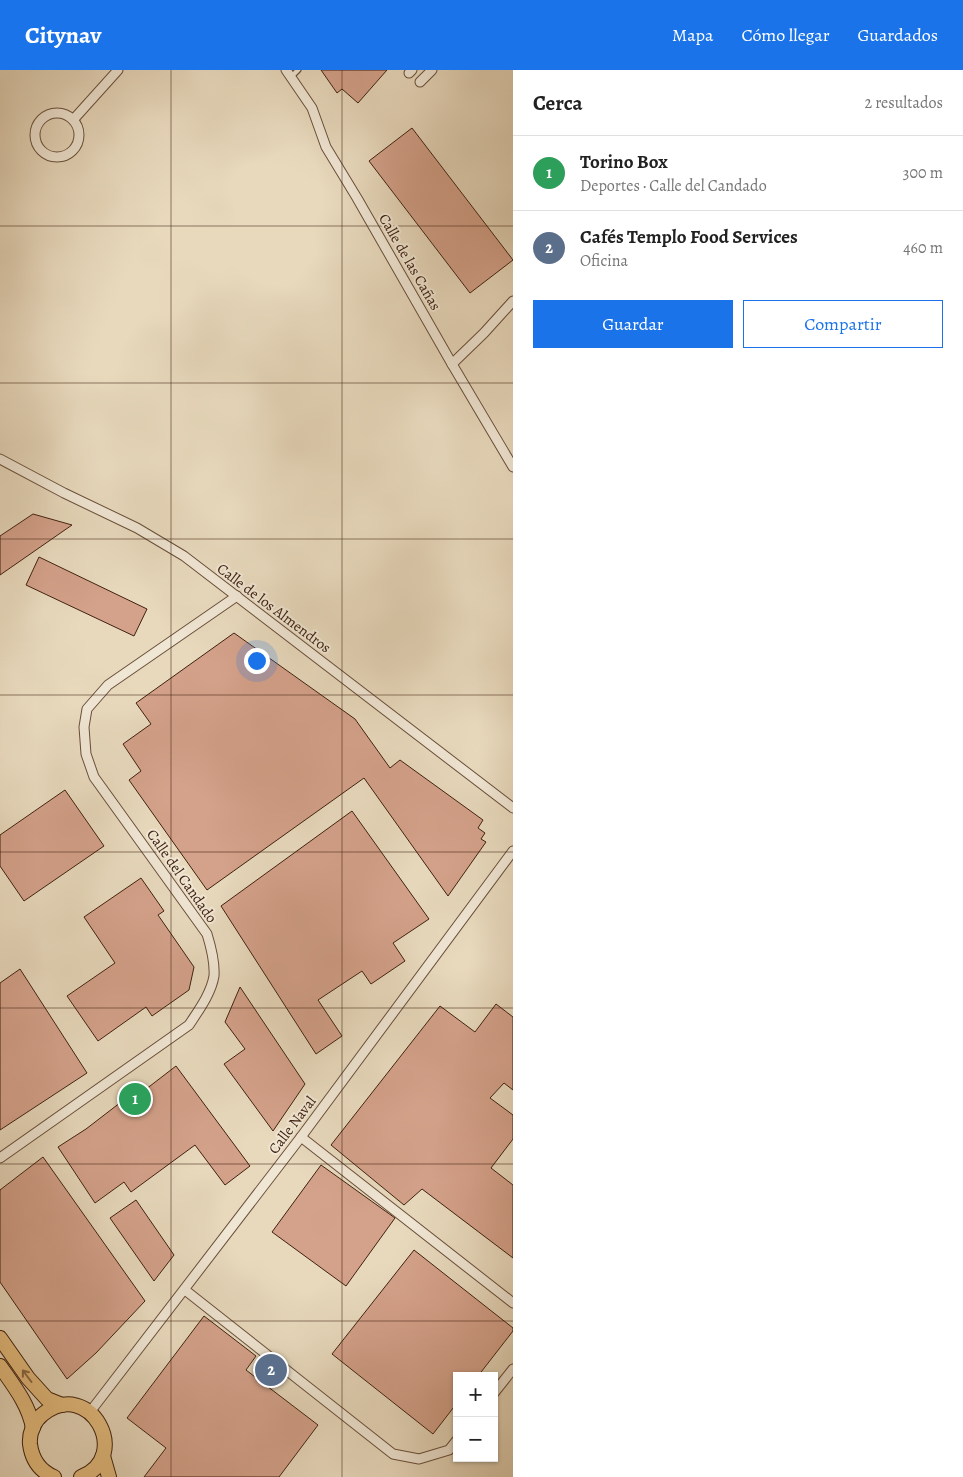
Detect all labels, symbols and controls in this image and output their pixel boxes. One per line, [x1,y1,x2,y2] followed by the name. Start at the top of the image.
[25,19,101,51] text: Citynav
[672,23,713,47] text: Mapa
[741,23,830,47] text: Cómo llegar
[858,23,938,47] text: Guardados
[533,89,583,117] text: Cerca
[864,92,943,114] text: 2 resultados
[580,149,668,175] text: Torino Box
[546,162,552,184] text: 1
[903,162,943,184] text: 300 m
[580,175,767,197] text: Deportes · Calle del Candado
[374,210,446,314] street label: Calle de las Cañas
[580,224,798,250] text: Cafés Templo Food Services
[545,237,553,259] text: 2
[903,237,943,259] text: 460 m
[580,250,628,272] text: Oficina
[533,300,733,348] button: Guardar
[743,300,943,348] button: Compartir
[213,558,335,658] street label: Calle de los Almendros
[244,648,270,674] your location
[142,825,222,927] street label: Calle del Candado
[119,1080,151,1118] pin: 1
[264,1092,321,1158] street label: Calle Naval
[255,1351,287,1389] pin: 2
[22,1369,32,1383] one-way arrow
[453,1372,498,1462] map controls
[453,1372,498,1417] button: +
[453,1417,498,1462] button: −

